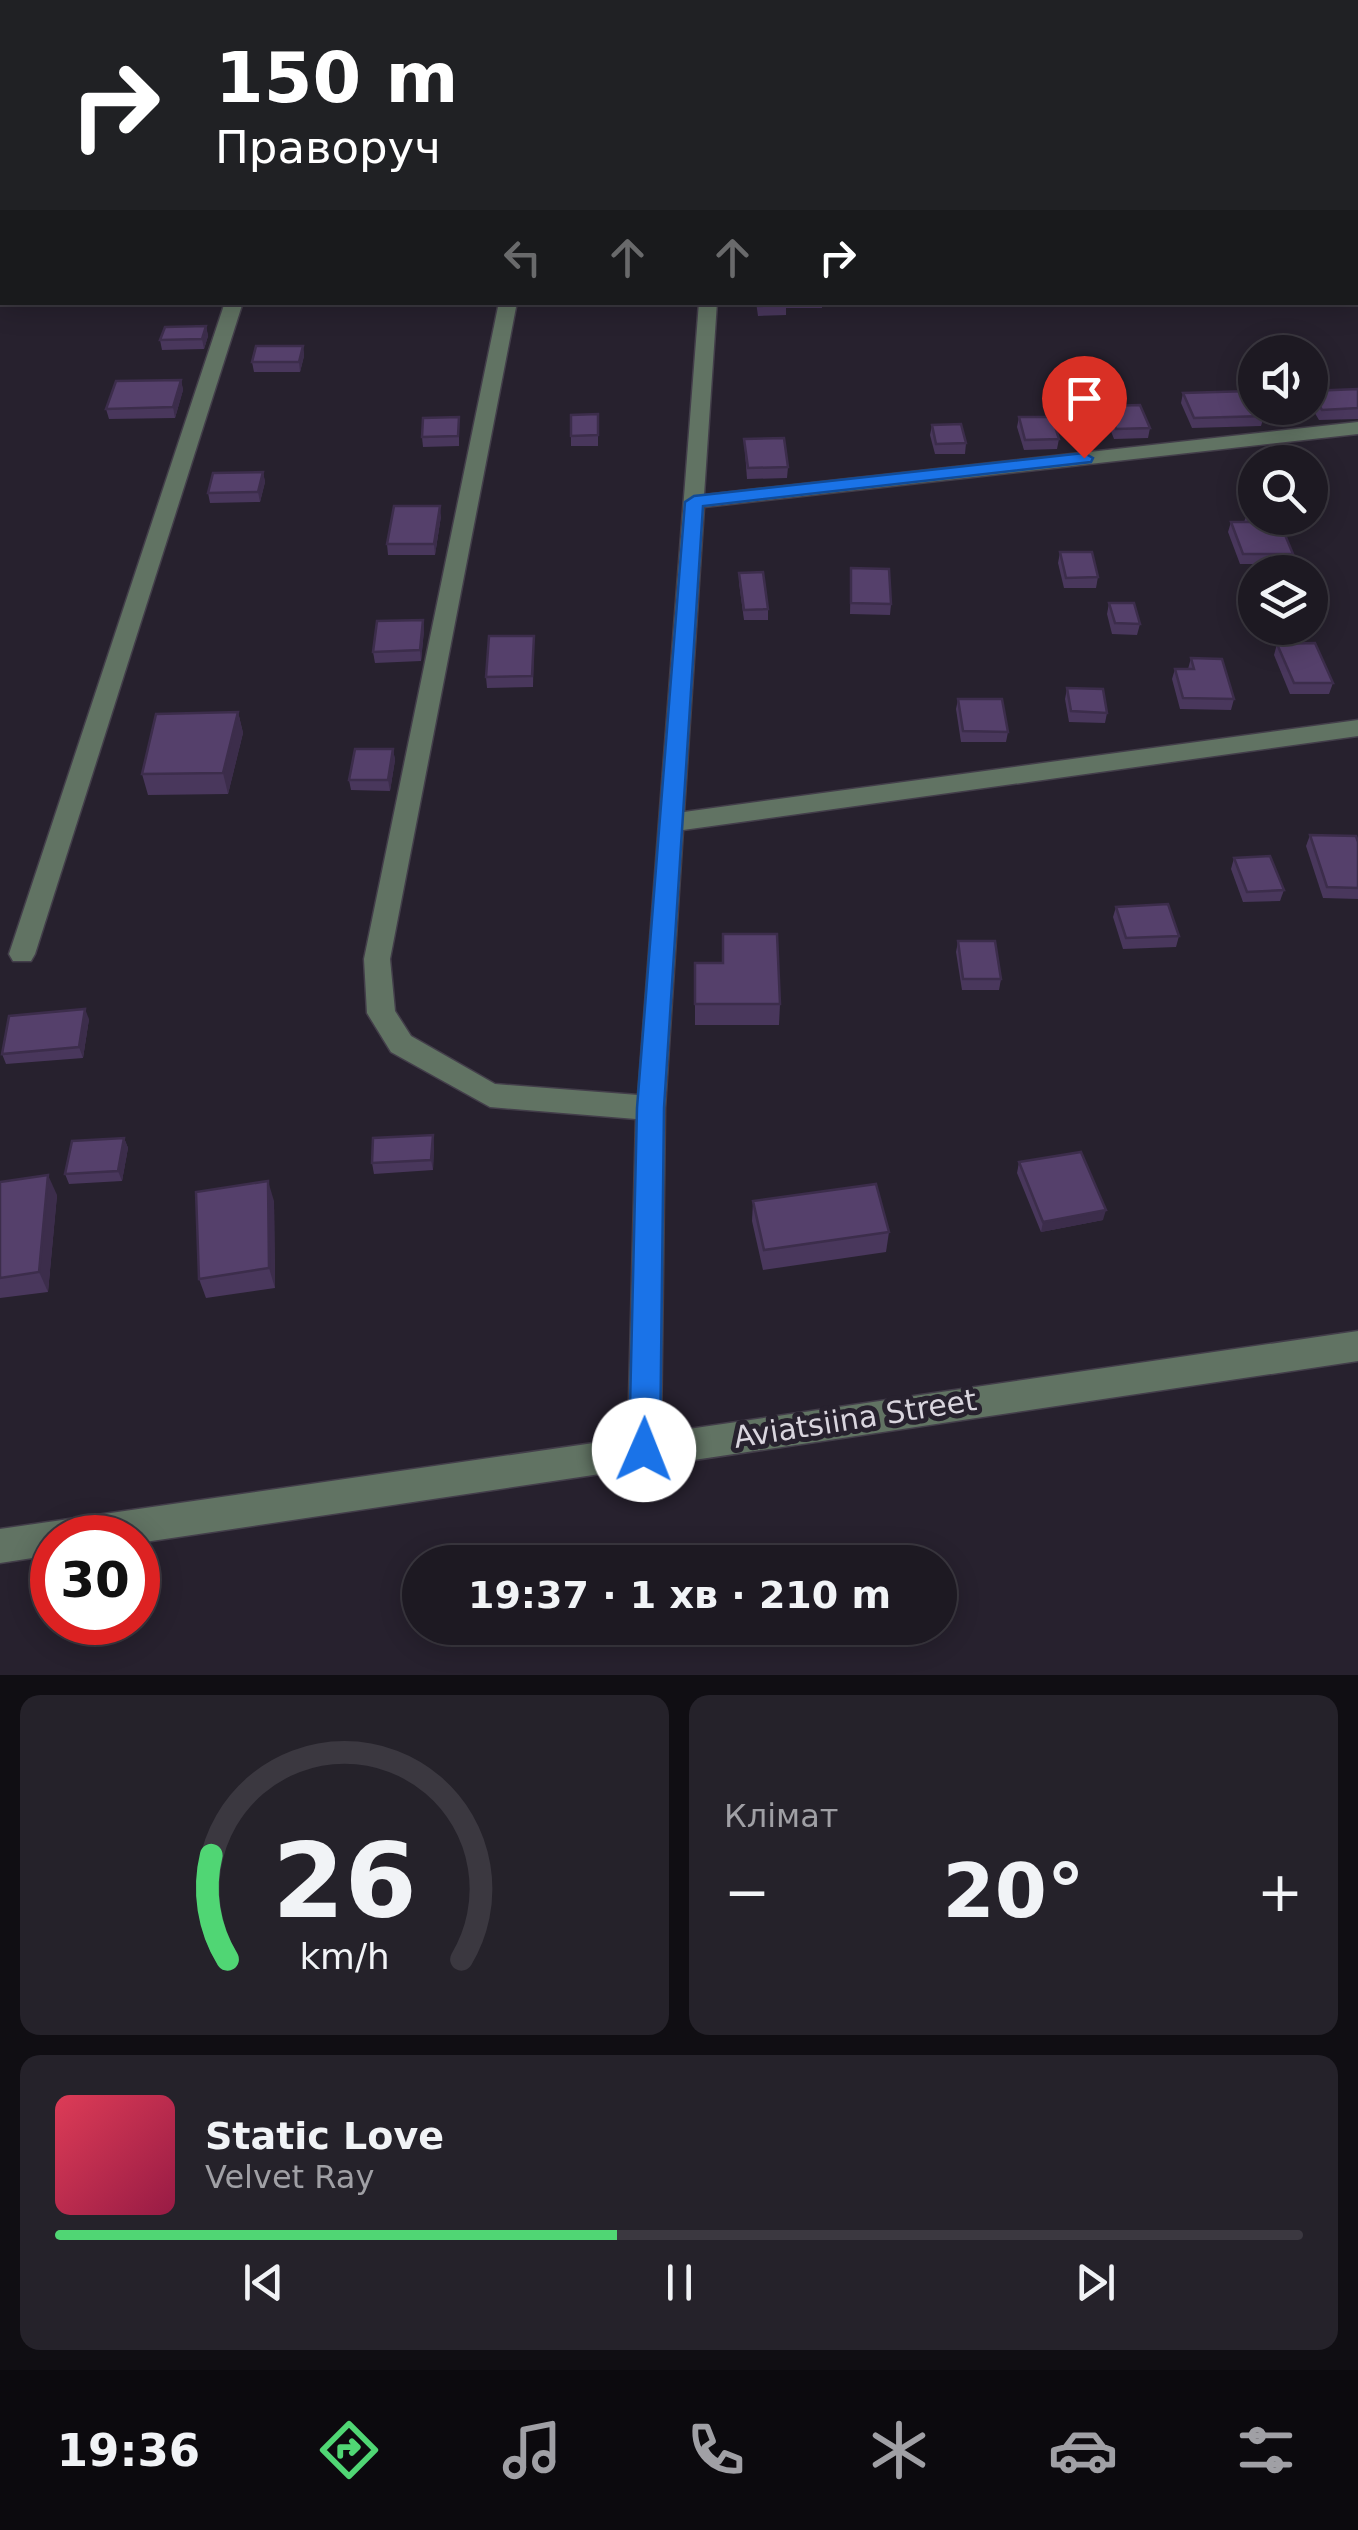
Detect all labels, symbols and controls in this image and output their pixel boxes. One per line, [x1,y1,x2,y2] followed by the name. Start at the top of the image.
[215,37,458,119] text: 150 m
[50,40,180,170] icon: right
[215,121,441,174] text: Праворуч
[495,230,550,285] icon: left
[600,230,655,285] icon: ahead
[705,230,760,285] icon: ahead
[810,230,865,285] icon: right
[1238,335,1328,645] map controls
[1238,335,1328,425] button: sound
[1042,356,1127,459] pin
[1057,371,1112,426] icon: arrive
[1238,445,1328,535] button: search
[1238,555,1328,645] button: layers
[731,1382,979,1455] street label: Aviatsiina Street
[592,1398,696,1502] position arrow
[30,1515,160,1645] speed limit sign: 30
[468,1573,891,1617] text: 19:37 · 1 хв · 210 m
[724,1797,838,1835] text: Клімат
[272,1820,417,1942] text: 26
[943,1847,1084,1935] text: 20°
[724,1860,770,1924] text: −
[1257,1860,1303,1924] text: +
[299,1936,390,1977] text: km/h
[205,2114,444,2158] text: Static Love
[205,2158,374,2196] text: Velvet Ray
[236,2255,291,2310] icon: previous
[652,2255,707,2310] icon: pause
[1068,2255,1123,2310] icon: next
[314,2415,384,2485] icon: directions
[497,2415,567,2485] icon: music
[681,2415,751,2485] icon: phone
[864,2415,934,2485] icon: climate
[1048,2415,1118,2485] icon: car
[1231,2415,1301,2485] icon: filters
[57,2424,200,2477] text: 19:36

